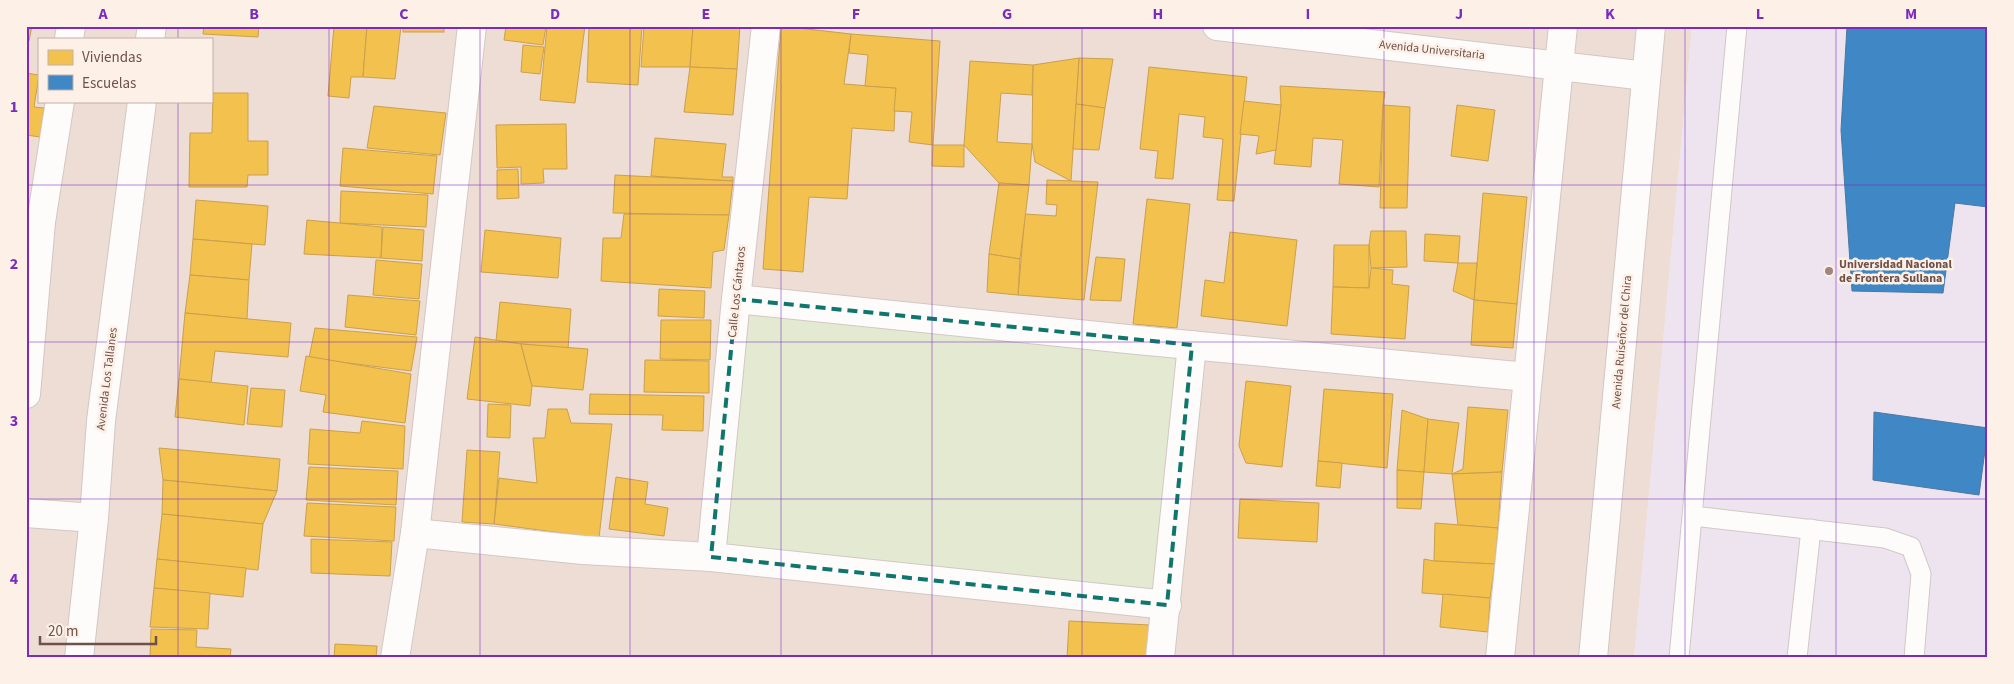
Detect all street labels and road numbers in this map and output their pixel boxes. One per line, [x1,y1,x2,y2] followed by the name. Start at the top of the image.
[1378,36,1486,64] street label: Avenida Universitaria
[724,245,750,339] street label: Calle Los Cántaros
[1608,275,1636,409] street label: Avenida Ruiseñor del Chira
[92,327,122,431] street label: Avenida Los Tallanes

